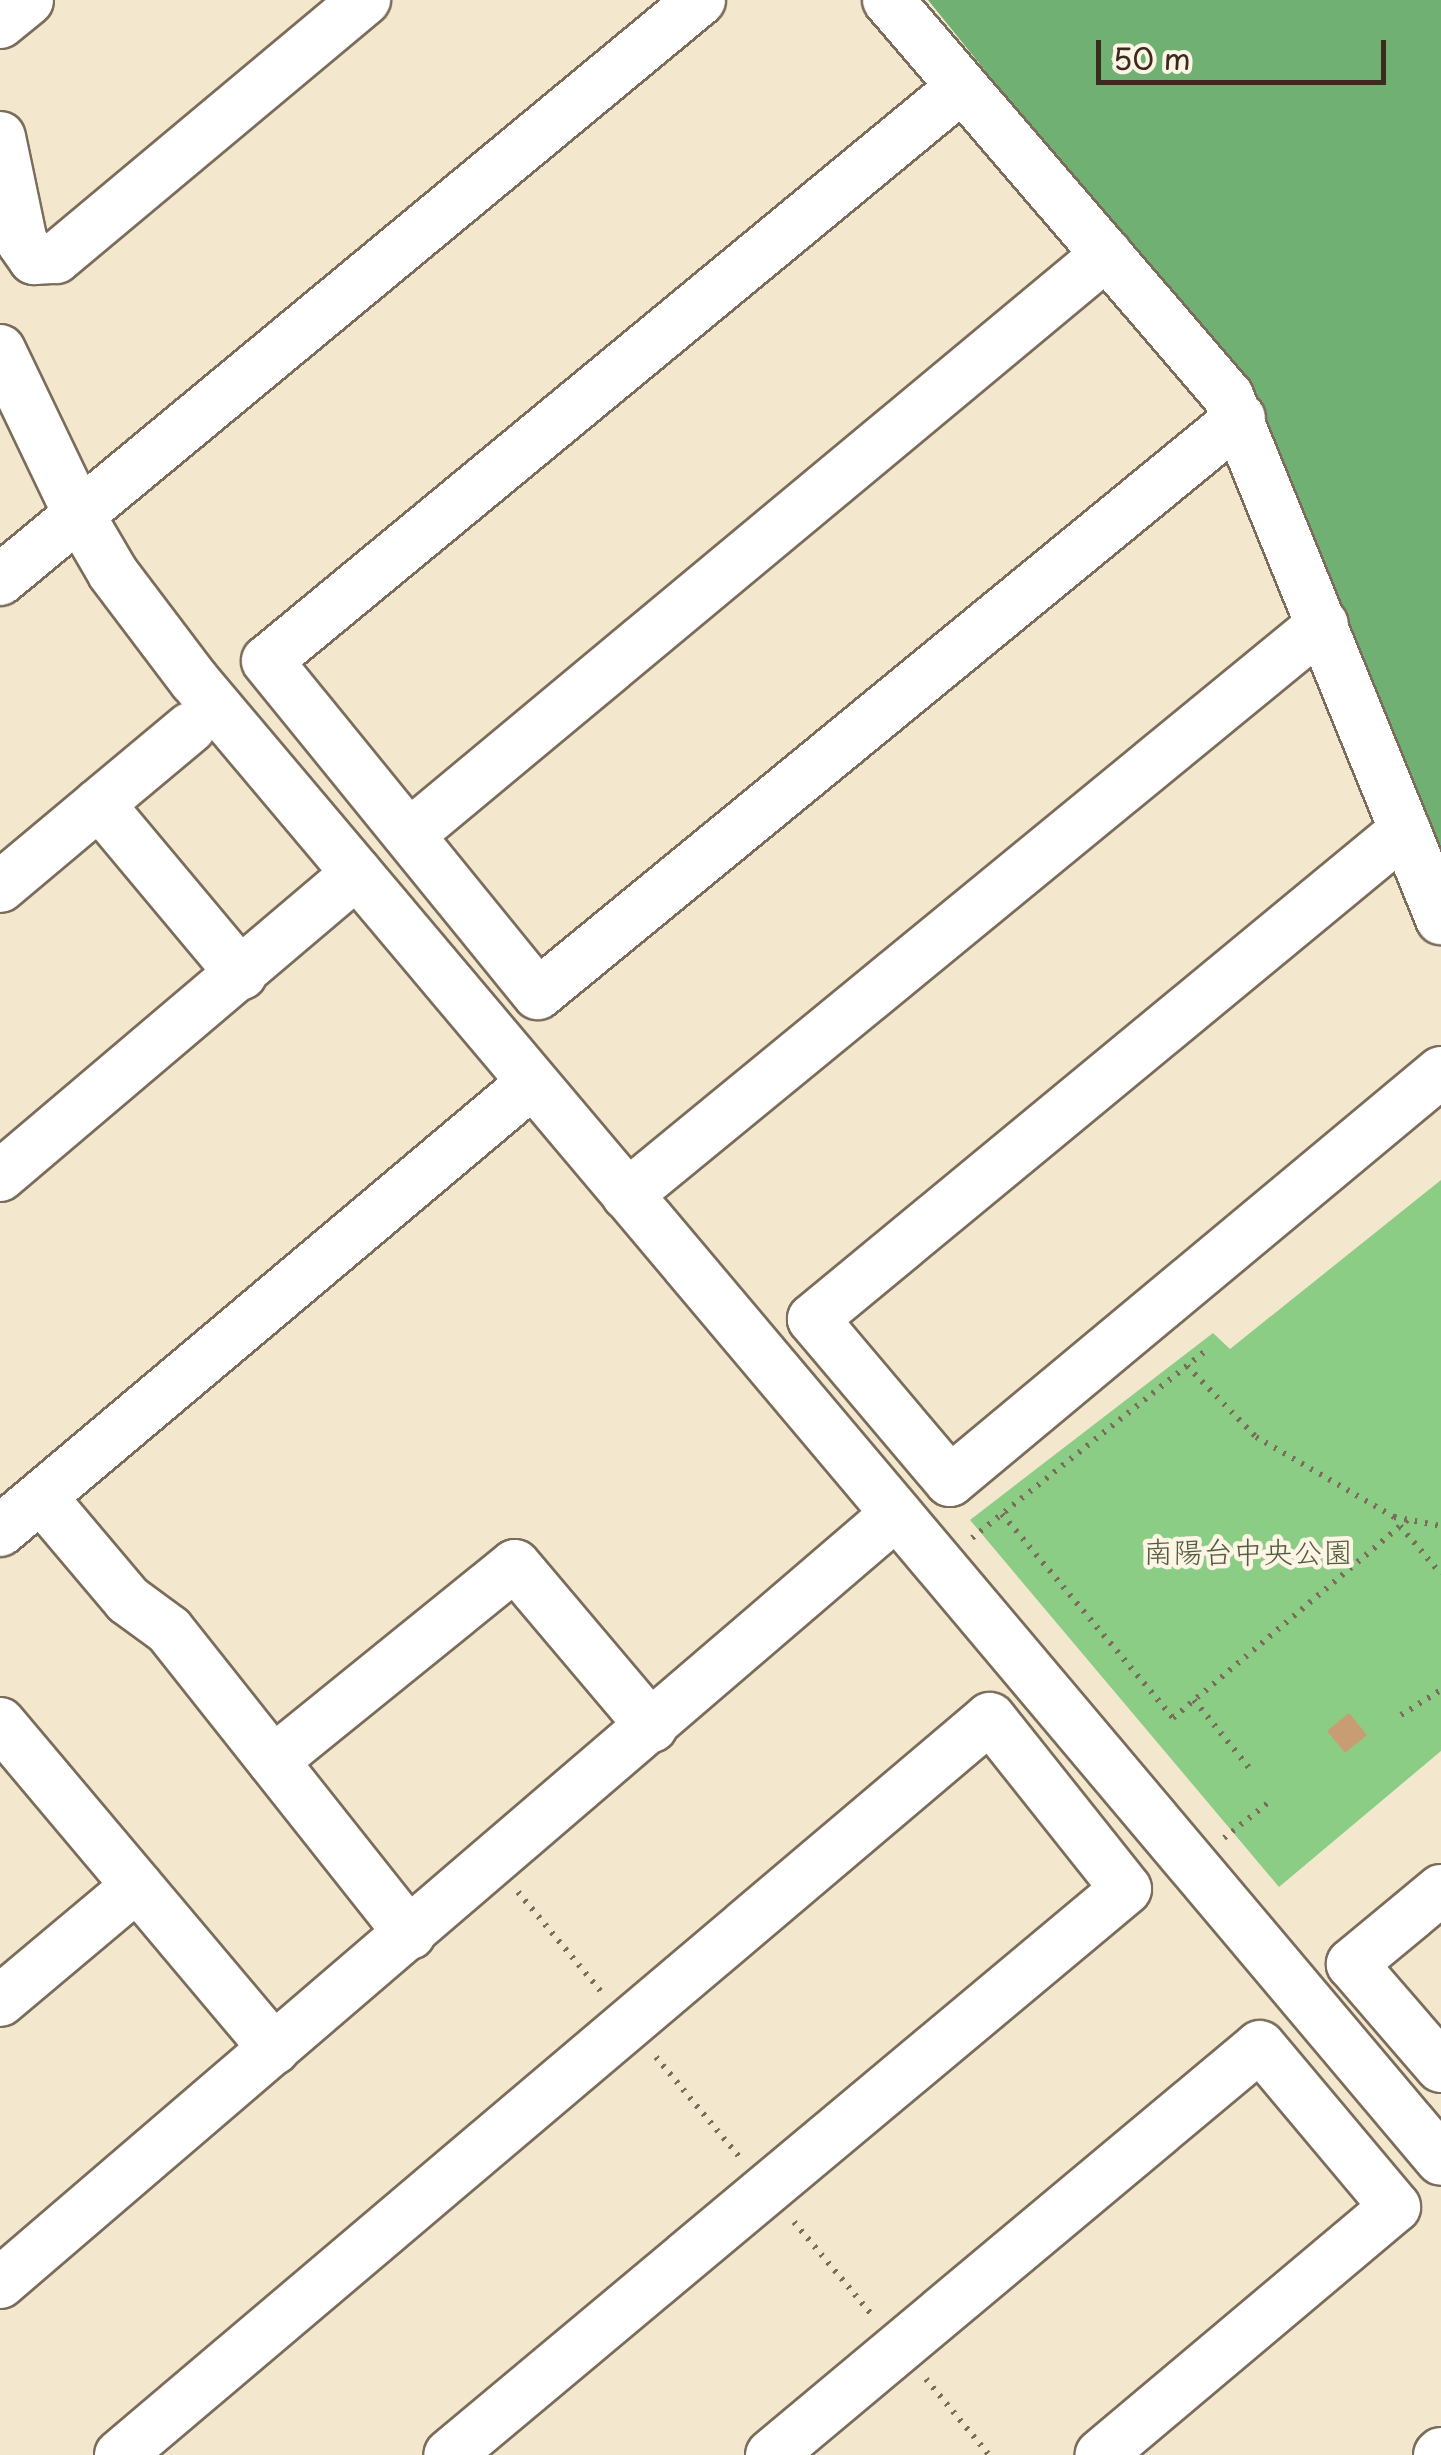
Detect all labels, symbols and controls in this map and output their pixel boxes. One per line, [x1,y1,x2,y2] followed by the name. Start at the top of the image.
[1101,20,1391,82] scale bar
[1113,35,1191,80] text: 50 m
[1143,1533,1353,1569] park label: 南陽台中央公園

